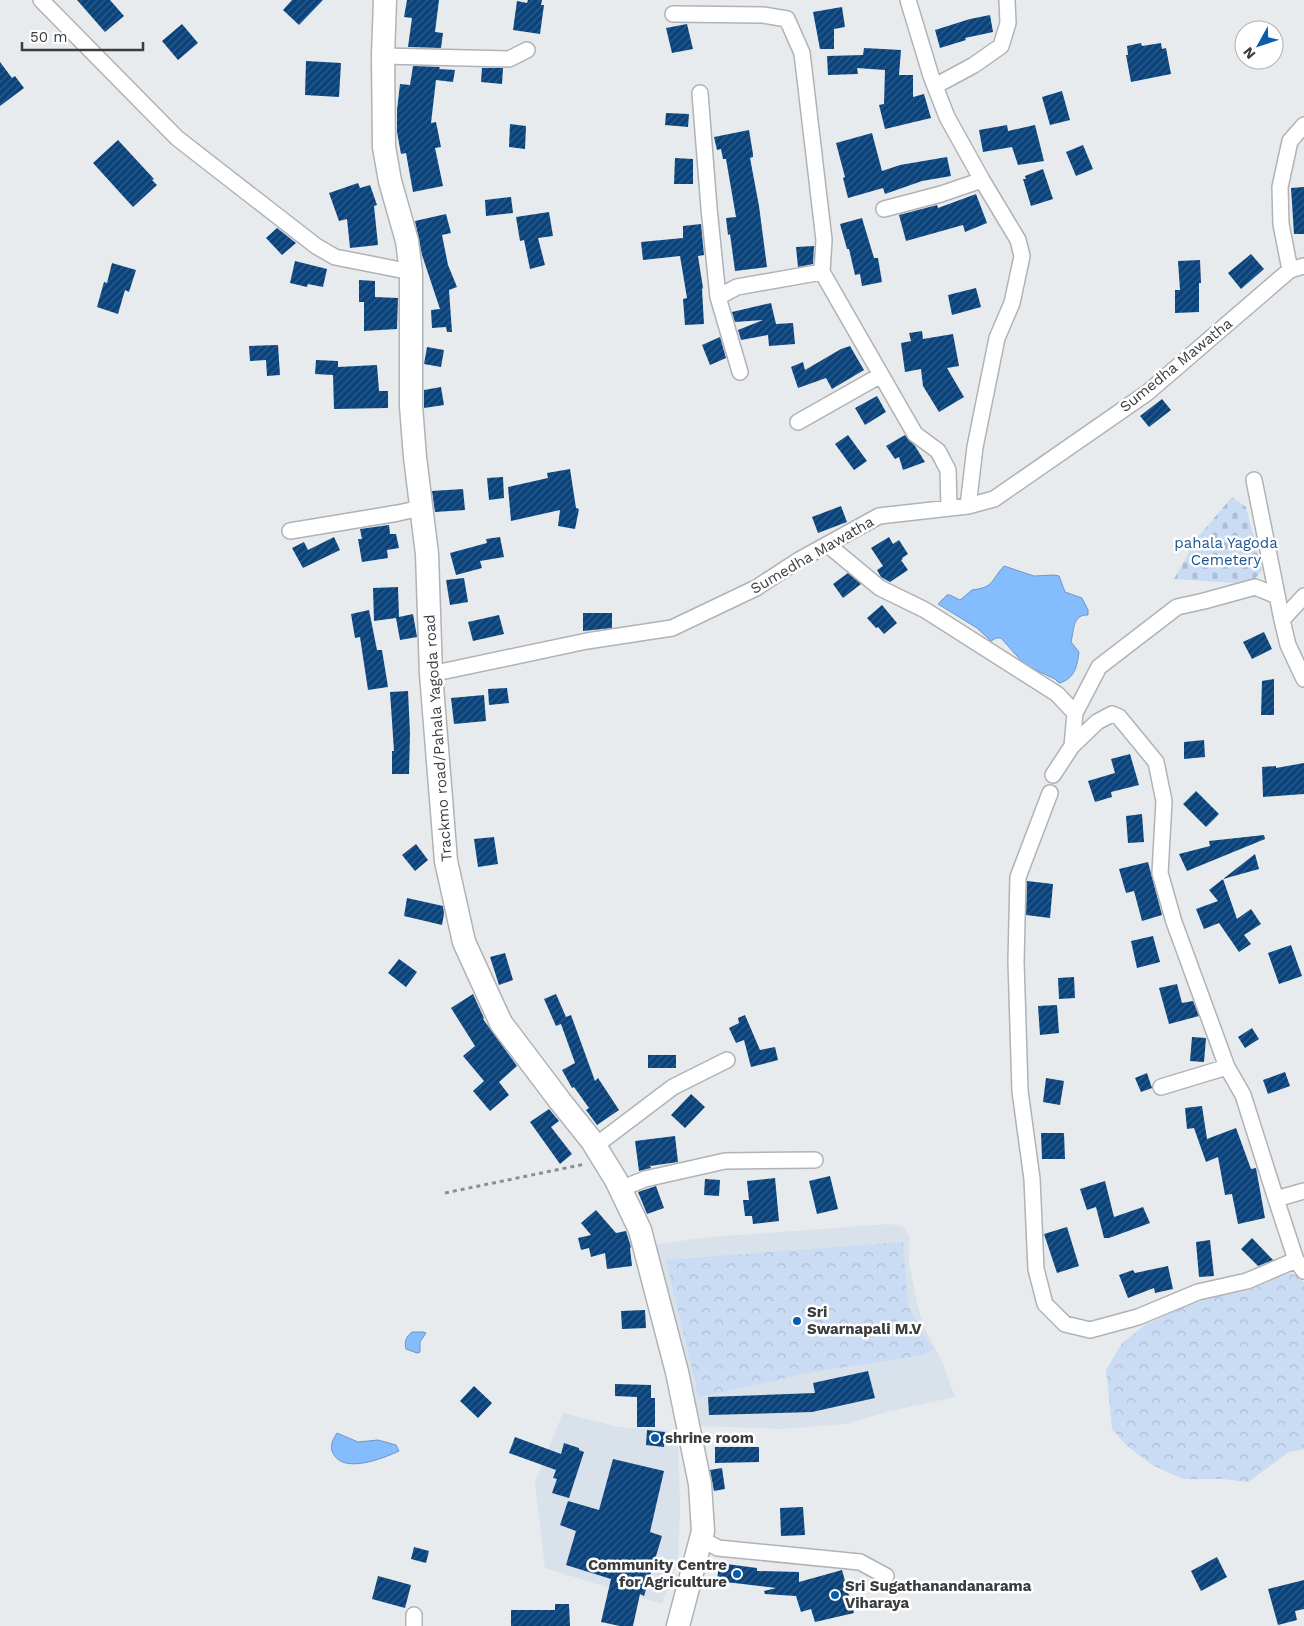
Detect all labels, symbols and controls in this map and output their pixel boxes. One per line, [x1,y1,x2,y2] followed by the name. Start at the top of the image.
[22,20,144,52] scale bar
[1234,20,1284,70] north arrow
[30,28,67,46] text: 50 m
[1240,44,1259,62] text: N
[1116,314,1236,416] street label: Sumedha Mawatha
[747,512,877,598] street label: Sumedha Mawatha
[1174,534,1278,569] park label: pahala Yagoda Cemetery
[420,614,456,862] street label: Trackmo road/Pahala Yagoda road
[807,1303,922,1338] place label: Sri Swarnapali M.V
[791,1315,803,1327] marker: Sri Swarnapali M.V
[665,1429,754,1447] place label: shrine room
[649,1432,661,1444] marker: shrine room
[588,1556,727,1591] place label: Community Centre for Agriculture
[731,1568,743,1580] marker: Community Centre for Agriculture
[845,1577,1032,1612] place label: Sri Sugathanandanarama Viharaya
[829,1589,841,1601] marker: Sri Sugathanandanarama Viharaya

